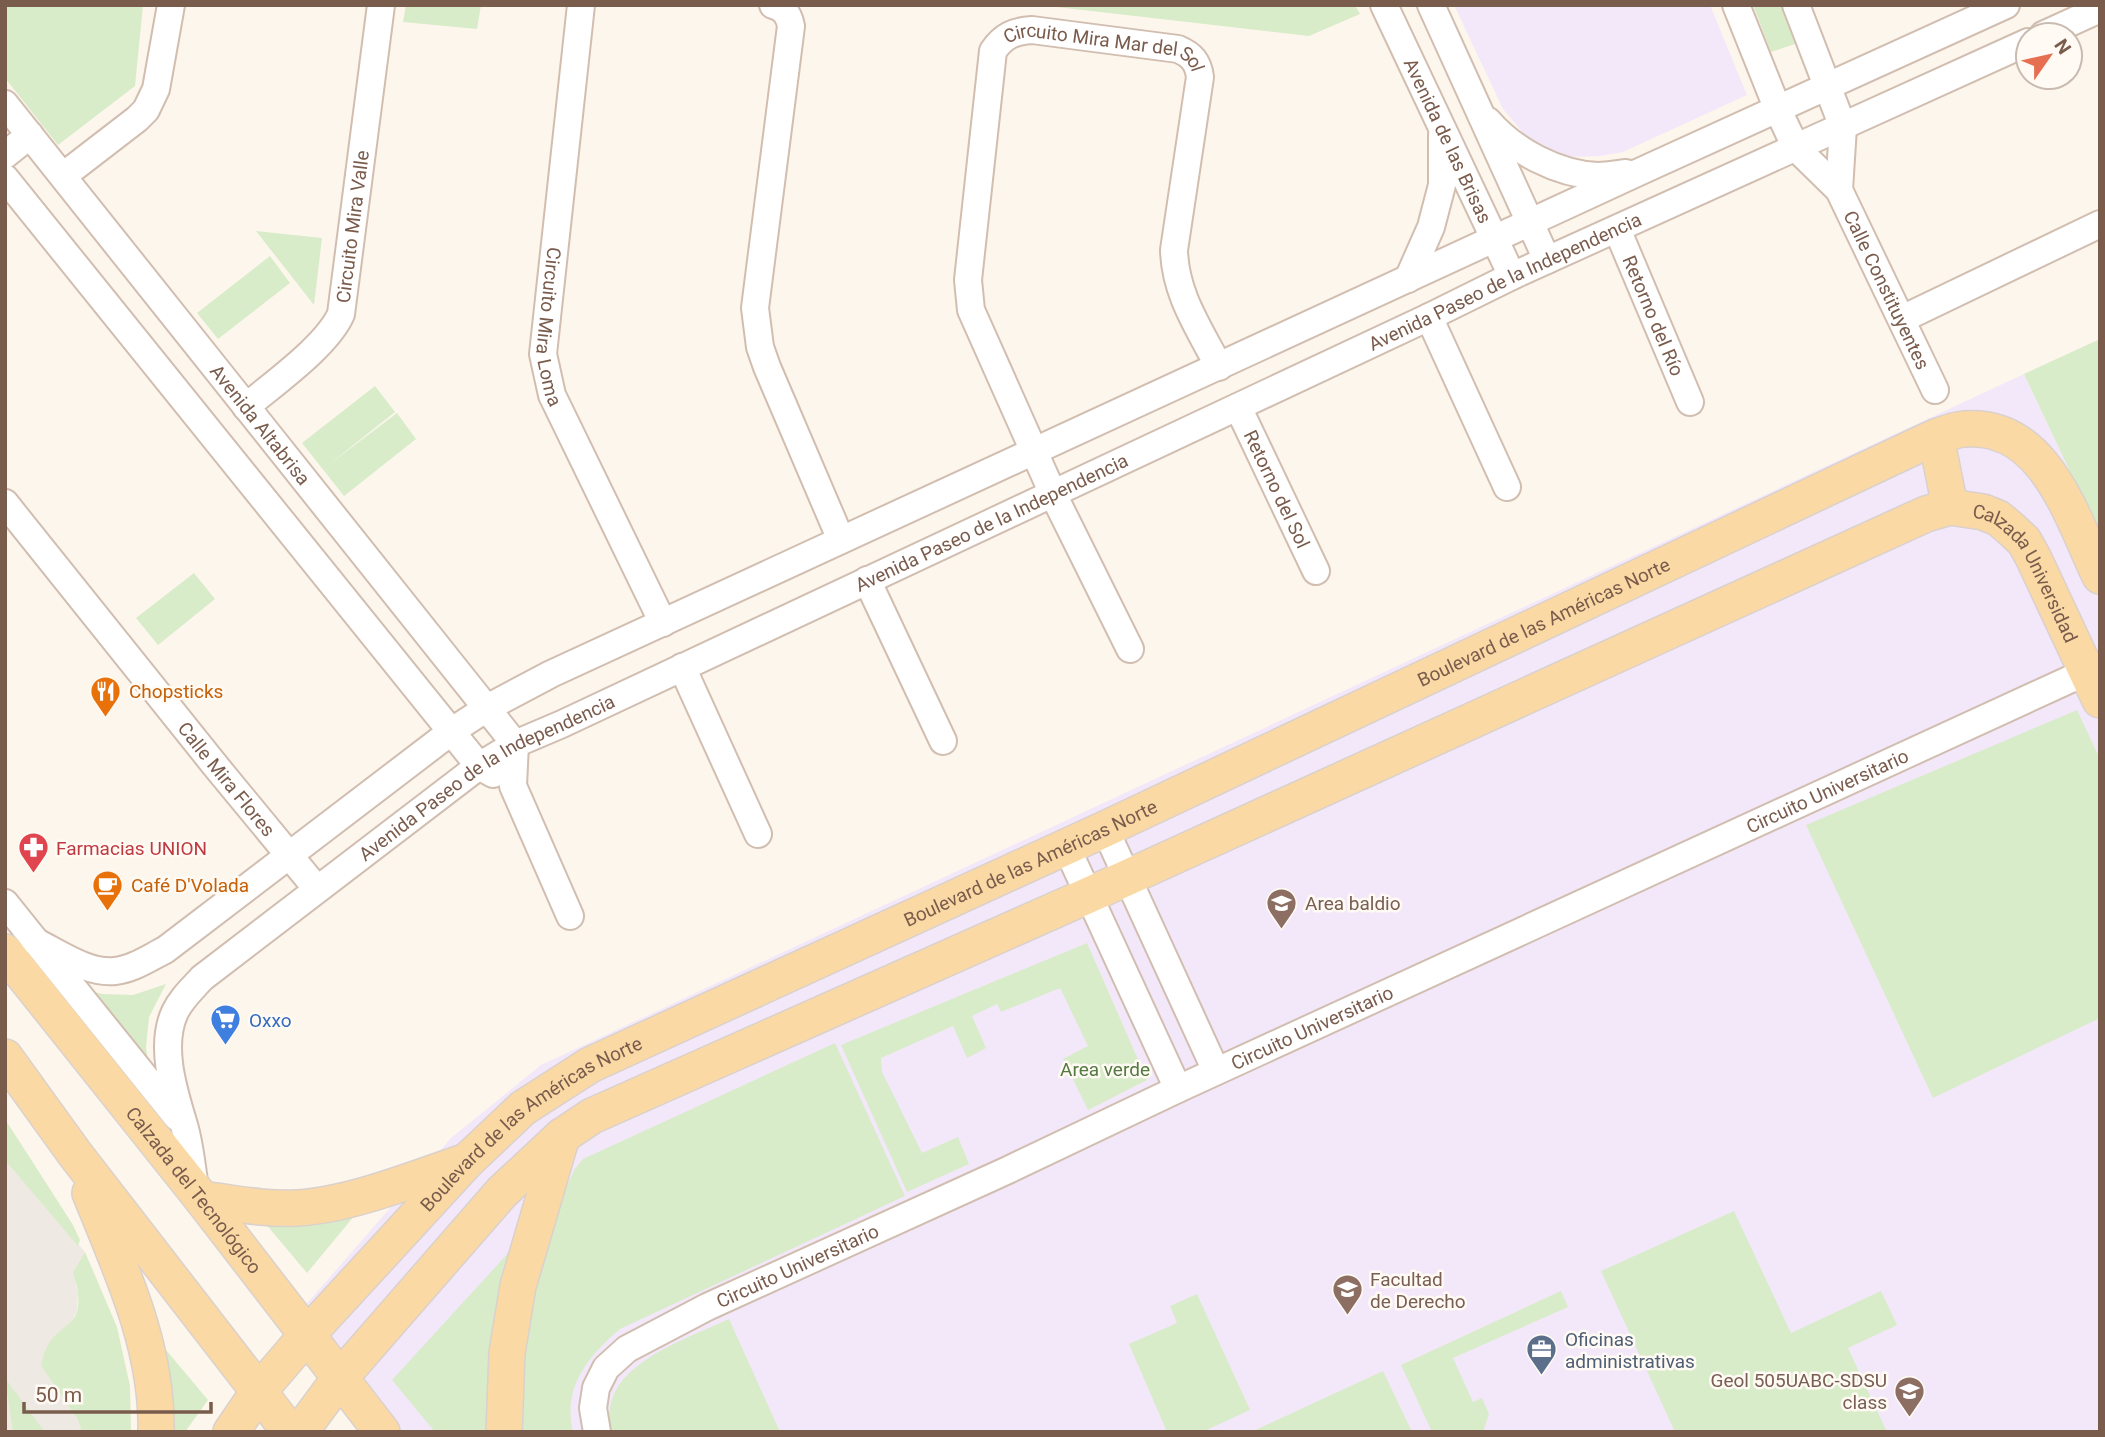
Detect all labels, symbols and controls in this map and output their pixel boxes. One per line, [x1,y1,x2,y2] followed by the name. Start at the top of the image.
[999,18,1210,74] street label: Circuito Mira Mar del Sol
[2014,21,2084,91] north arrow
[2049,35,2076,59] text: N
[1399,54,1497,227] street label: Avenida de las Brisas
[331,149,374,304] street label: Circuito Mira Valle
[1365,207,1645,355] street label: Avenida Paseo de la Independencia
[1839,207,1935,373] street label: Calle Constituyentes
[532,246,567,410] street label: Circuito Mira Loma
[1618,252,1689,379] street label: Retorno del Río
[206,360,315,489] street label: Avenida Altabrisa
[1239,426,1315,552] street label: Retorno del Sol
[851,448,1132,596] street label: Avenida Paseo de la Independencia
[1971,499,2083,646] street label: Calzada Universidad
[1414,552,1674,691] street label: Boulevard de las Américas Norte
[89,674,123,718] restaurant icon: Chopsticks
[129,680,223,703] place label: Chopsticks
[354,689,618,866] street label: Avenida Paseo de la Independencia
[173,717,280,841] street label: Calle Mira Flores
[1742,744,1912,838] street label: Circuito Universitario
[900,795,1161,931] street label: Boulevard de las Américas Norte
[16,831,50,875] pharmacy icon: Farmacias UNION
[56,837,207,860] place label: Farmacias UNION
[91,868,125,912] cafe icon: Café D'Volada
[131,874,249,897] place label: Café D'Volada
[1265,886,1299,930] school or university icon: Area baldio
[1305,892,1401,915] place label: Area baldio
[1227,980,1397,1075] street label: Circuito Universitario
[209,1003,243,1047] supermarket icon: Oxxo
[249,1009,292,1032] place label: Oxxo
[415,1031,646,1216] street label: Boulevard de las Américas Norte
[1060,1058,1150,1081] park label: Area verde
[121,1102,267,1278] street label: Calzada del Tecnológico
[713,1219,882,1313] street label: Circuito Universitario
[1370,1268,1466,1313] place label: Facultad de Derecho
[1330,1273,1364,1317] school or university icon: Facultad de Derecho
[1565,1328,1695,1373] place label: Oficinas administrativas
[1525,1333,1559,1377] office icon: Oficinas administrativas
[1710,1369,1887,1414] place label: Geol 505UABC-SDSU class
[24,1370,212,1414] scale bar
[1893,1374,1927,1418] school or university icon: Geol 505UABC-SDSU class
[35,1383,82,1407] text: 50 m

